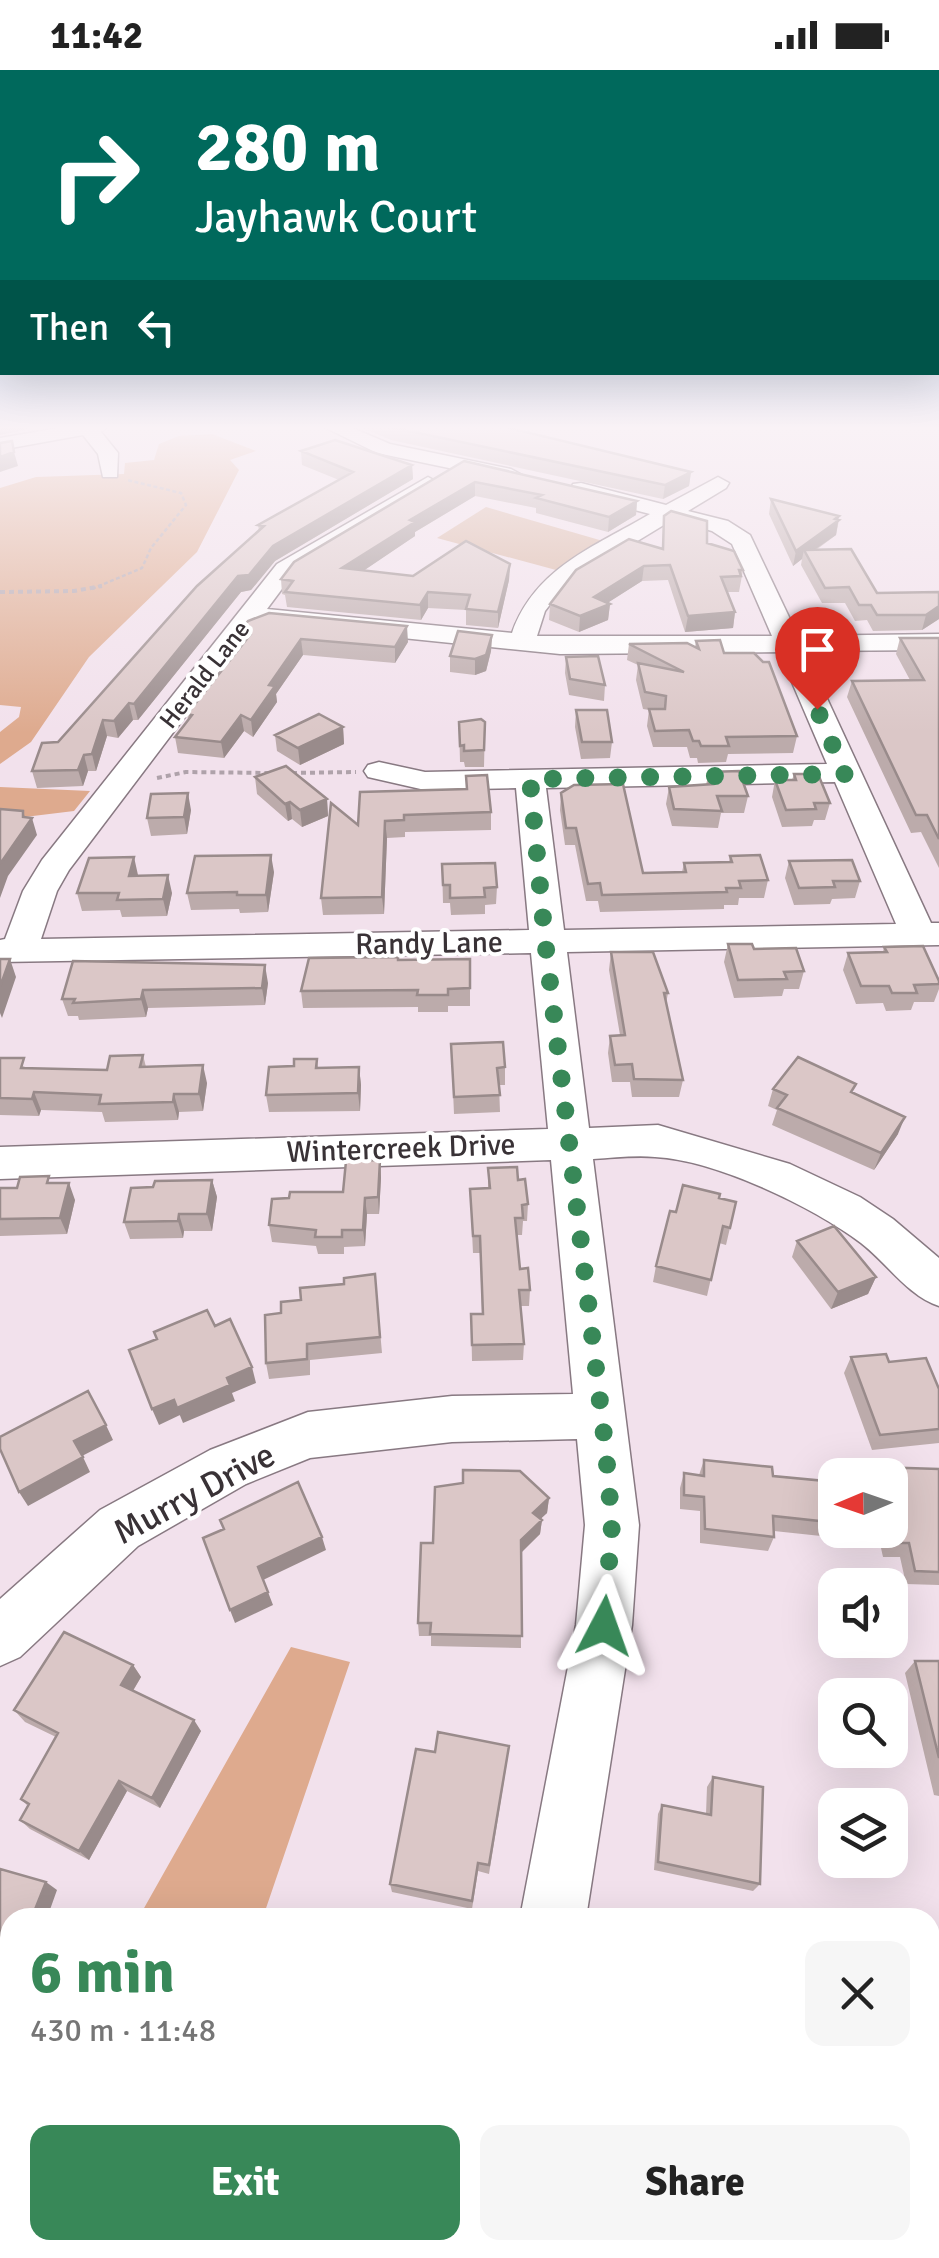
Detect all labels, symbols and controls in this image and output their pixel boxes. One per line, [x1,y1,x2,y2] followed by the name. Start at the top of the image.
[50,12,143,59] text: 11:42
[195,104,380,190] text: 280 m
[30,110,160,240] icon: right
[195,190,477,245] text: Jayhawk Court
[129,300,184,355] icon: left
[30,304,109,351] text: Then
[775,607,860,710] pin
[153,614,256,735] street label: Herald Lane
[790,622,845,677] icon: arrive
[355,924,503,963] street label: Randy Lane
[286,1126,516,1171] street label: Wintercreek Drive
[106,1433,282,1554] street label: Murry Drive
[818,1458,908,1548] north arrow
[818,1458,908,1878] map controls
[818,1568,908,1658] button: sound
[552,1574,656,1678] position arrow
[818,1678,908,1768] button: search
[818,1788,908,1878] button: layers
[30,1936,175,2010] text: 6 min
[805,1941,910,2046] button: close
[30,2011,216,2050] text: 430 m · 11:48
[30,2125,460,2240] button: Exit
[480,2125,910,2240] button: Share

